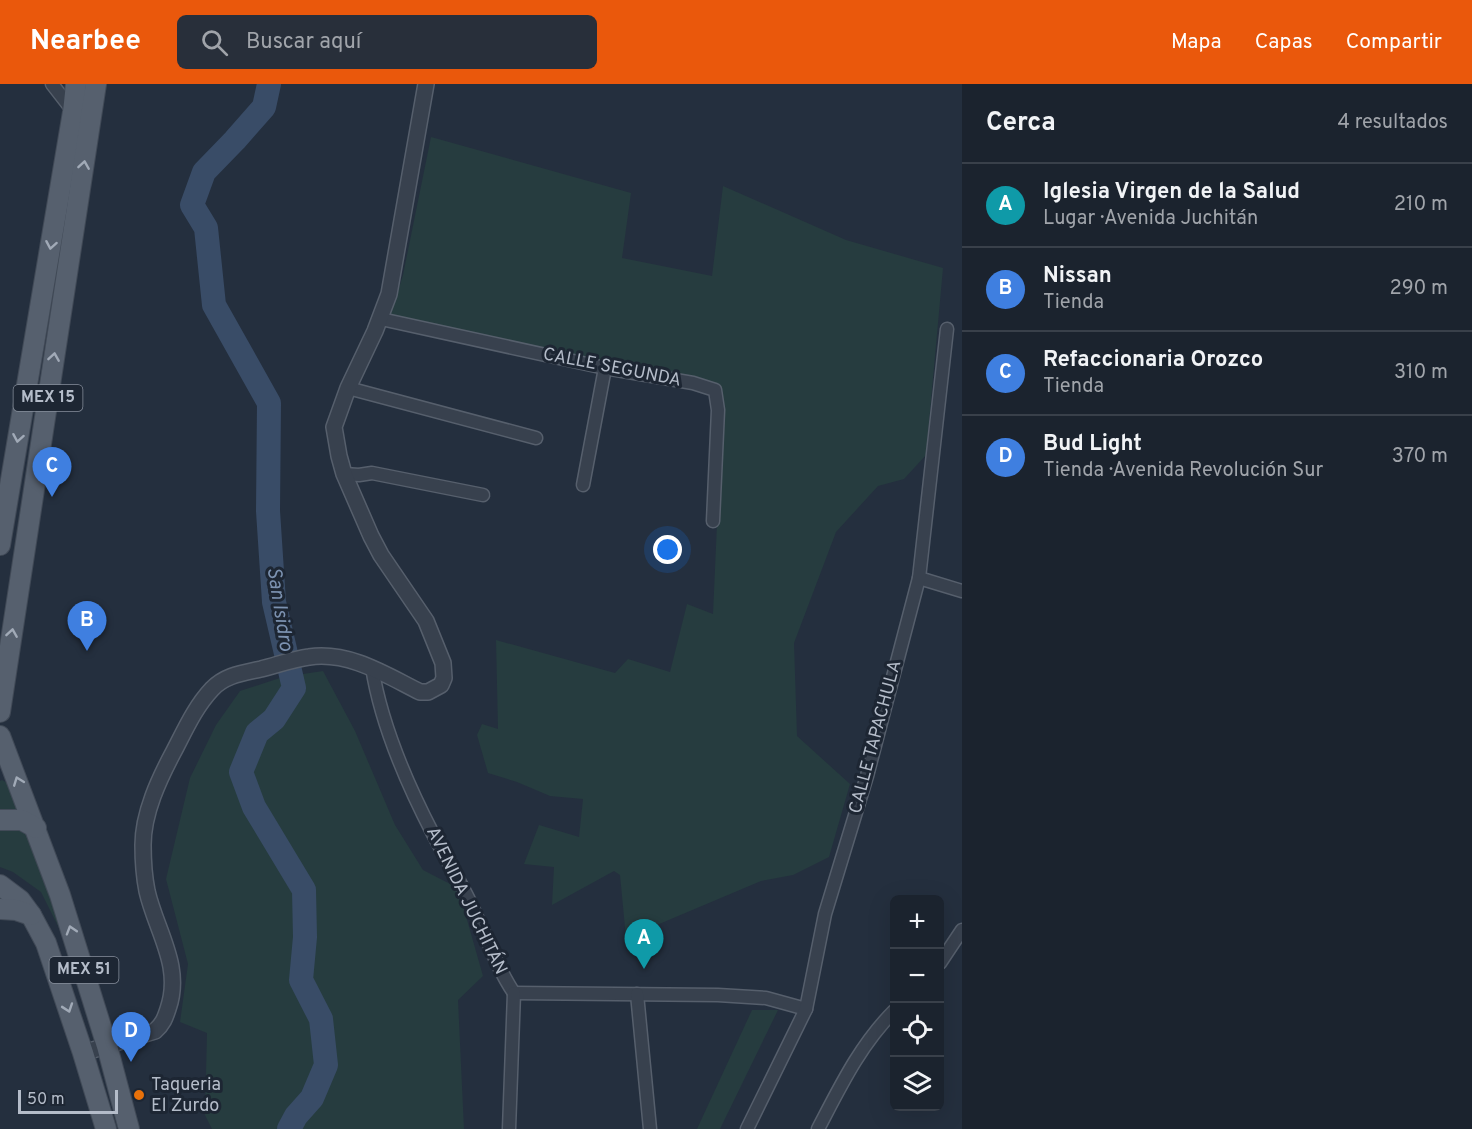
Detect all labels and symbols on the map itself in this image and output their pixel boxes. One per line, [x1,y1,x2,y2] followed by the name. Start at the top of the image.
[78,160,90,169] one-way arrow
[45,240,58,250] one-way arrow
[541,343,683,393] street label: CALLE SEGUNDA
[48,353,60,362] one-way arrow
[14,385,82,411] road number: MEX 15
[12,432,25,442] one-way arrow
[32,448,72,497] pin: C
[653,535,682,564] your location
[260,565,299,653] water label: San Isidro
[68,602,106,651] pin: B
[5,628,18,638] one-way arrow
[844,658,908,816] street label: CALLE TAPACHULA
[12,776,25,787] one-way arrow
[420,822,514,979] street label: AVENIDA JUCHITÁN
[624,920,664,969] pin: A
[66,925,78,935] one-way arrow
[50,957,118,983] road number: MEX 51
[61,1002,74,1013] one-way arrow
[112,1012,150,1062] pin: D
[151,1074,221,1118] place label: Taqueria El Zurdo
[18,1087,118,1114] scale bar
[132,1088,146,1102] marker: Taqueria El Zurdo

